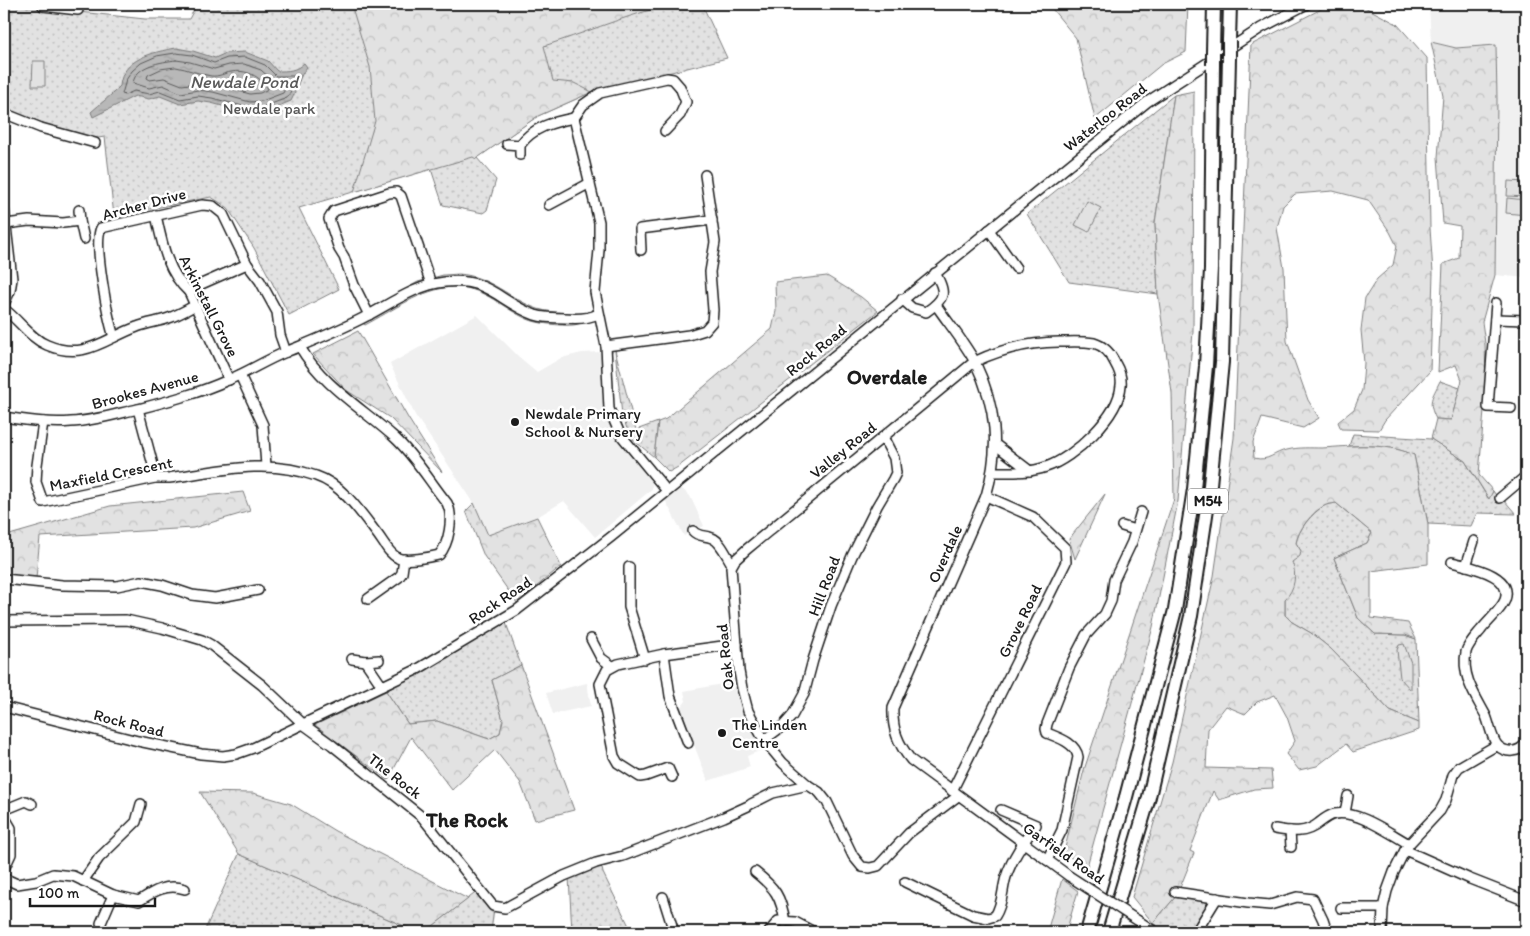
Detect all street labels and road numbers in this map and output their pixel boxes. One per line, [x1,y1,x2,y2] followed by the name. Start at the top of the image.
[1060,79,1151,155] street label: Waterloo Road
[100,184,188,224] street label: Archer Drive
[175,252,243,360] street label: Arkinstall Grove
[782,320,850,380] street label: Rock Road
[90,367,201,413] street label: Brookes Avenue
[806,417,880,483] street label: Valley Road
[48,453,174,495] street label: Maxfield Crescent
[1188,488,1228,514] road number: M54
[924,522,966,586] street label: Overdale
[804,553,844,619] street label: Hill Road
[465,572,535,628] street label: Rock Road
[994,581,1046,661] street label: Grove Road
[712,623,738,691] street label: Oak Road
[92,705,167,741] street label: Rock Road
[365,749,426,803] street label: The Rock
[1020,818,1109,888] street label: Garfield Road

